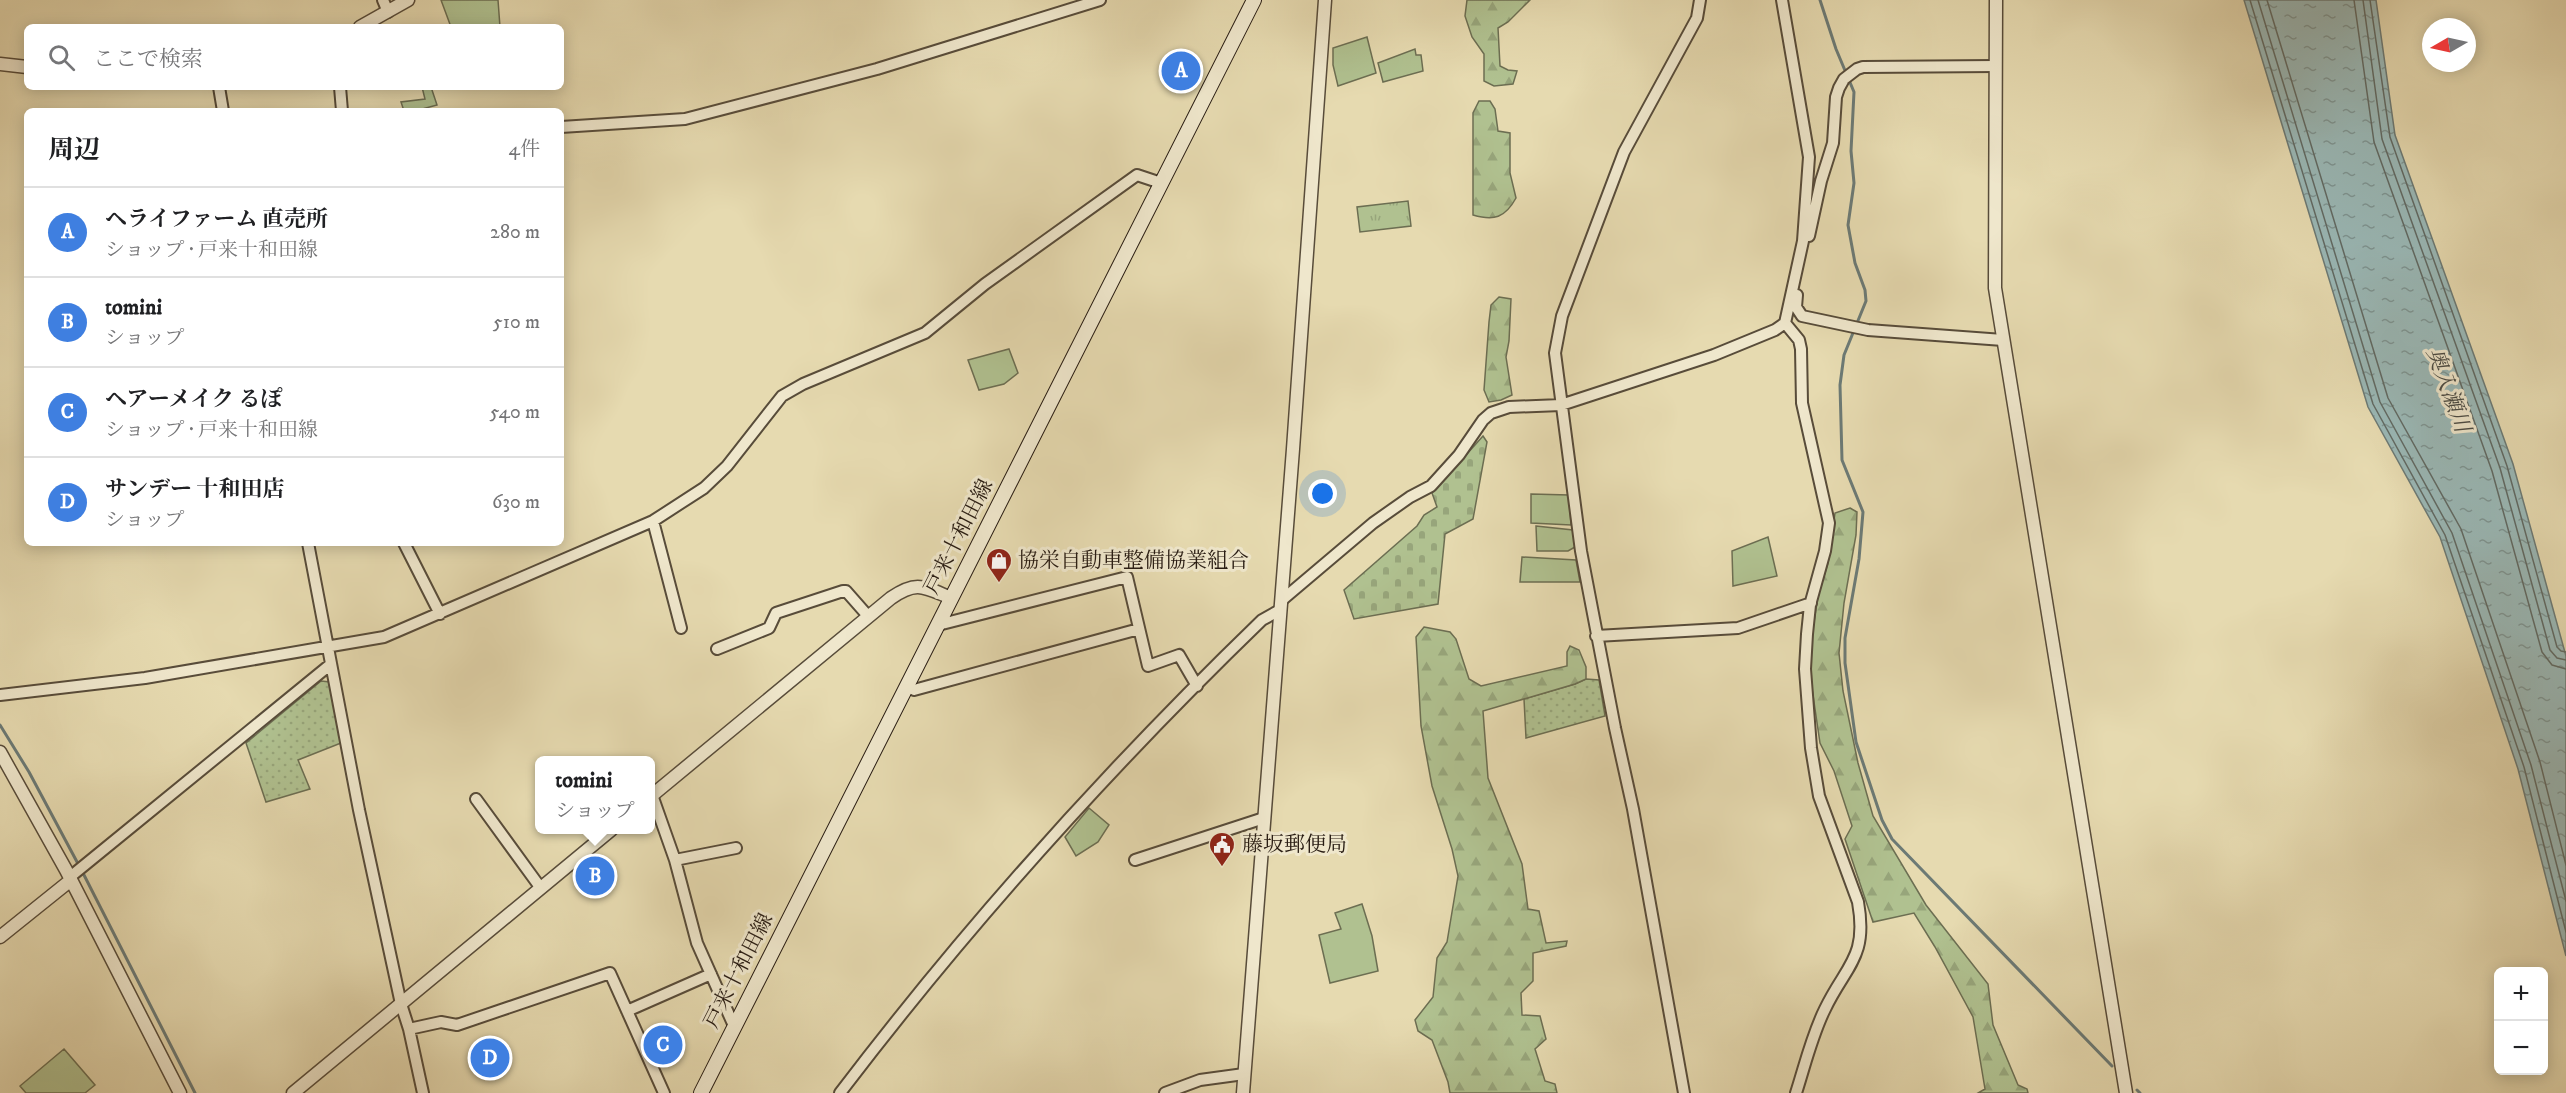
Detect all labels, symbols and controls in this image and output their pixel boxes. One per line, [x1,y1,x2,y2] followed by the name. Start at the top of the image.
[2422,18,2476,72] north arrow
[24,24,564,90] search box
[45,41,78,74] icon: search
[93,46,203,73] text: ここで検索
[1162,48,1200,94] pin: A
[48,134,100,167] text: 周辺
[508,137,540,162] text: 4件
[105,206,328,233] text: ヘライファーム 直売所
[61,220,74,245] text: A
[490,220,540,245] text: 280 m
[105,238,318,263] text: ショップ · 戸来十和田線
[105,294,162,321] text: tomini
[61,310,74,335] text: B
[493,310,540,335] text: 510 m
[105,326,185,351] text: ショップ
[2420,344,2476,438] water label: 奥入瀬川
[105,386,282,413] text: ヘアーメイク るぽ
[61,400,74,425] text: C
[490,400,540,425] text: 540 m
[105,418,318,443] text: ショップ · 戸来十和田線
[919,475,999,599] street label: 戸来十和田線
[105,476,285,503] text: サンデー 十和田店
[1308,479,1337,508] your location
[60,490,75,515] text: D
[492,490,540,515] text: 630 m
[105,508,185,533] text: ショップ
[984,546,1014,584] shop icon: 協栄自動車整備協業組合
[1018,548,1249,574] place label: 協栄自動車整備協業組合
[535,756,655,834] popup
[555,767,612,794] text: tomini
[555,799,635,824] text: ショップ
[1207,830,1237,868] public building icon: 藤坂郵便局
[1242,832,1347,858] place label: 藤坂郵便局
[576,854,614,898] pin: B
[699,909,779,1033] street label: 戸来十和田線
[2494,967,2548,1075] map controls
[2494,967,2548,1021] button: +
[2494,1021,2548,1075] button: −
[644,1022,682,1068] pin: C
[470,1036,510,1080] pin: D

